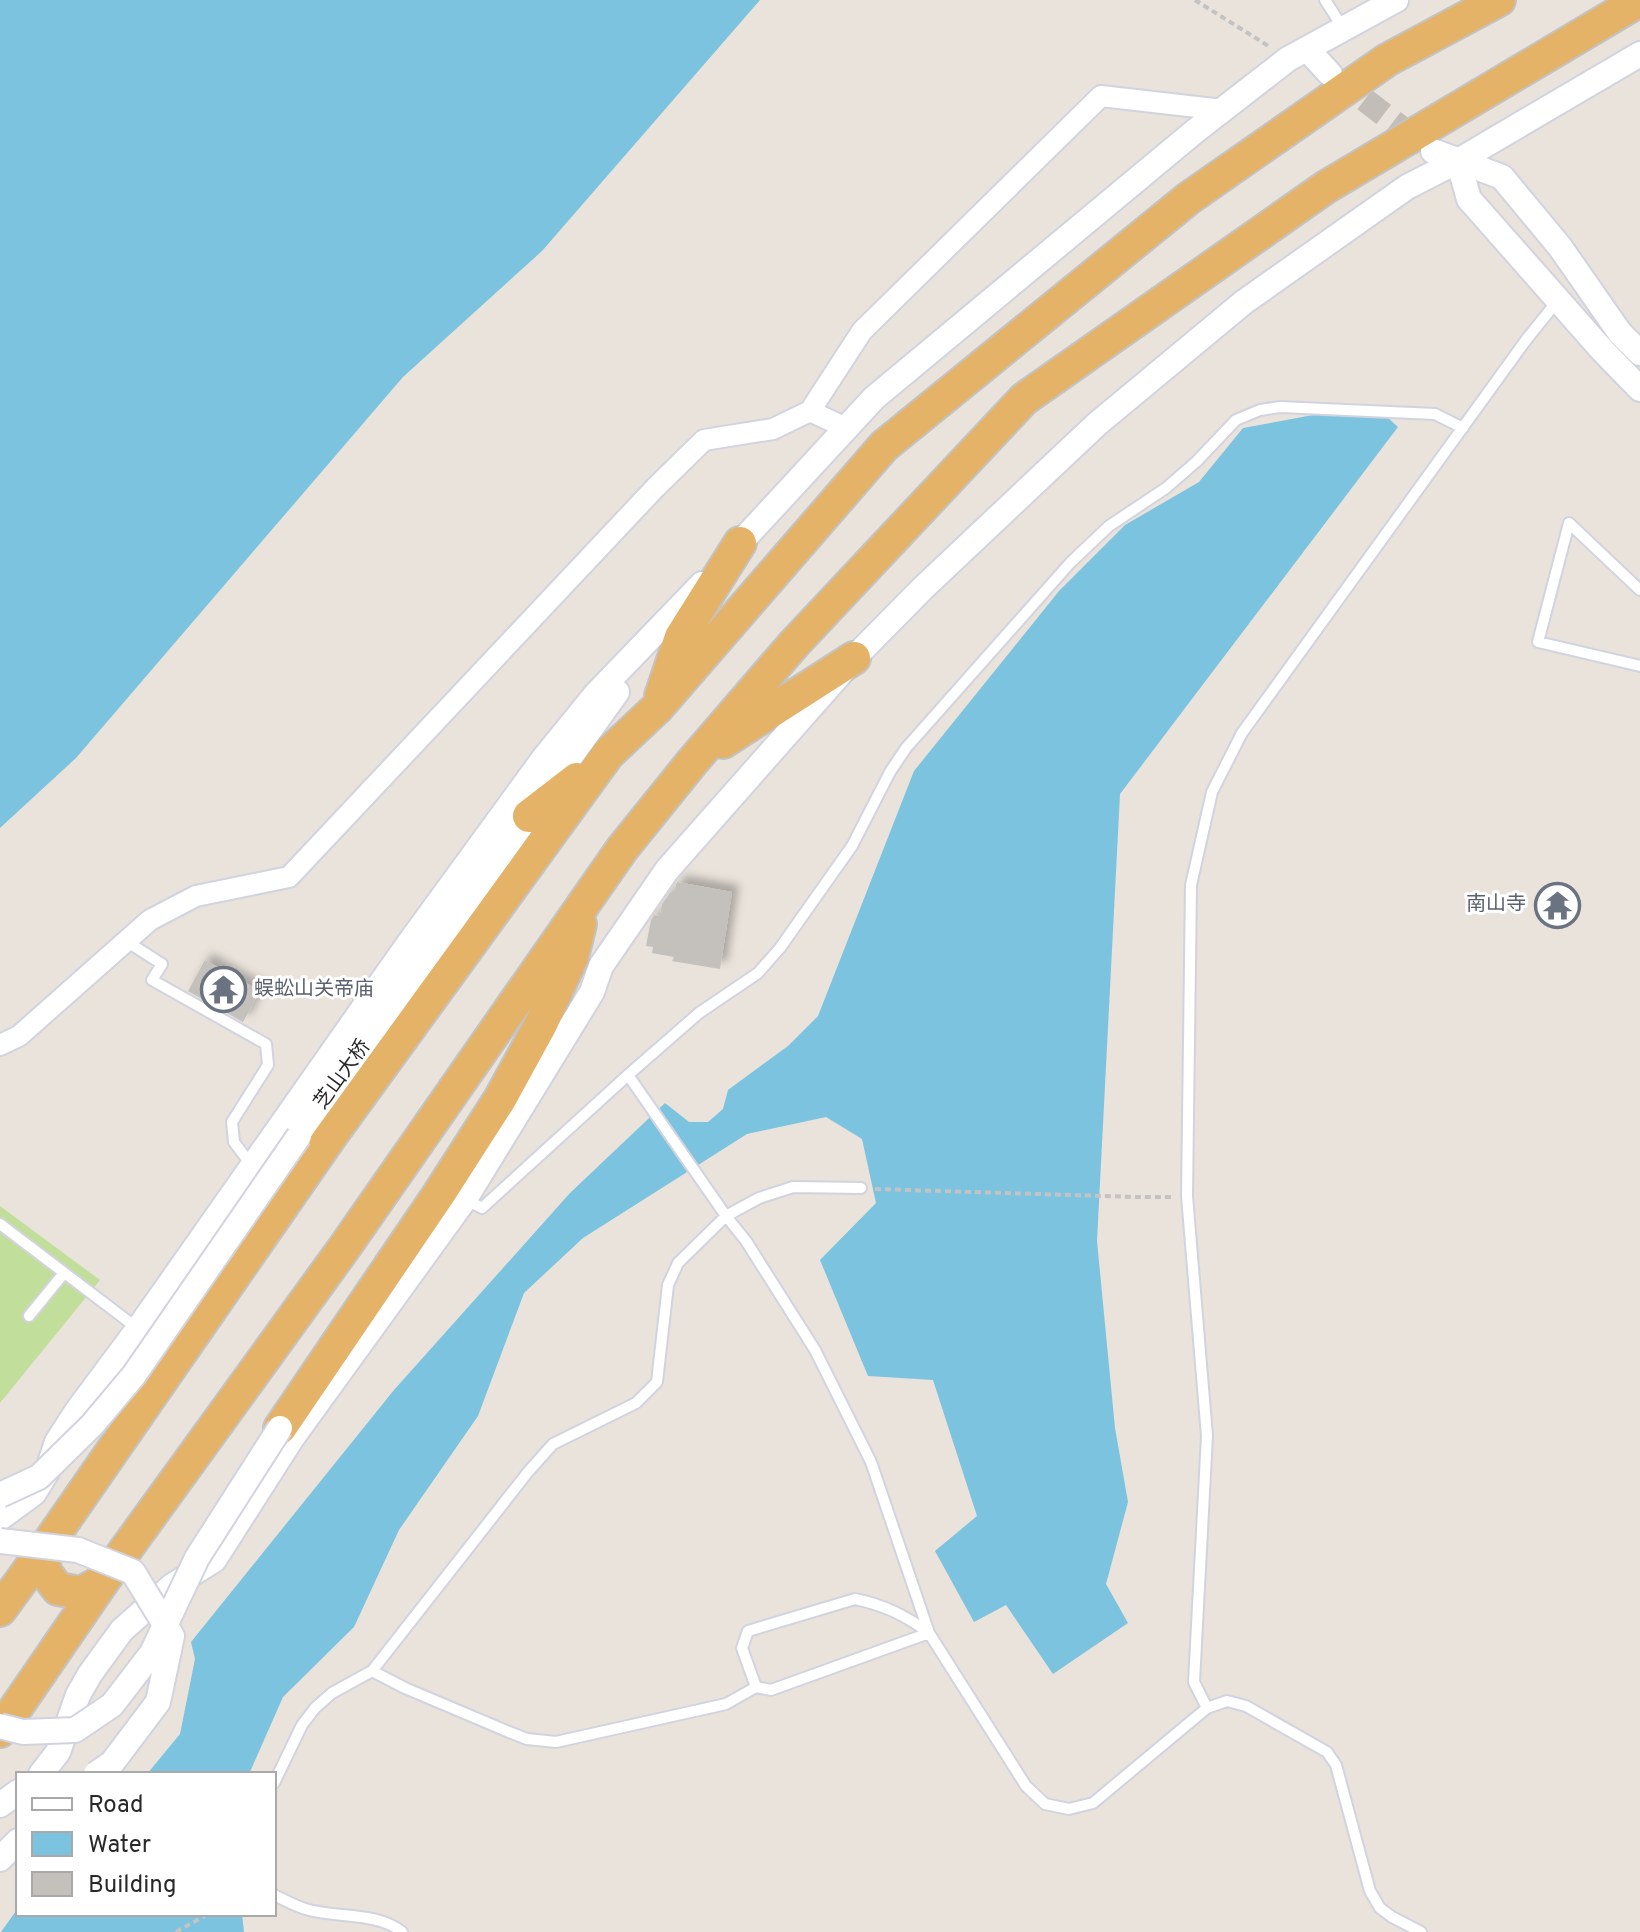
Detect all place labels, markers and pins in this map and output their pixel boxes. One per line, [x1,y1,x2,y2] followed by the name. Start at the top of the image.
[1533,881,1581,929] temple icon: 南山寺
[1466,892,1526,918] place label: 南山寺
[199,966,247,1014] temple icon: 蜈蚣山关帝庙
[254,977,374,1003] place label: 蜈蚣山关帝庙

